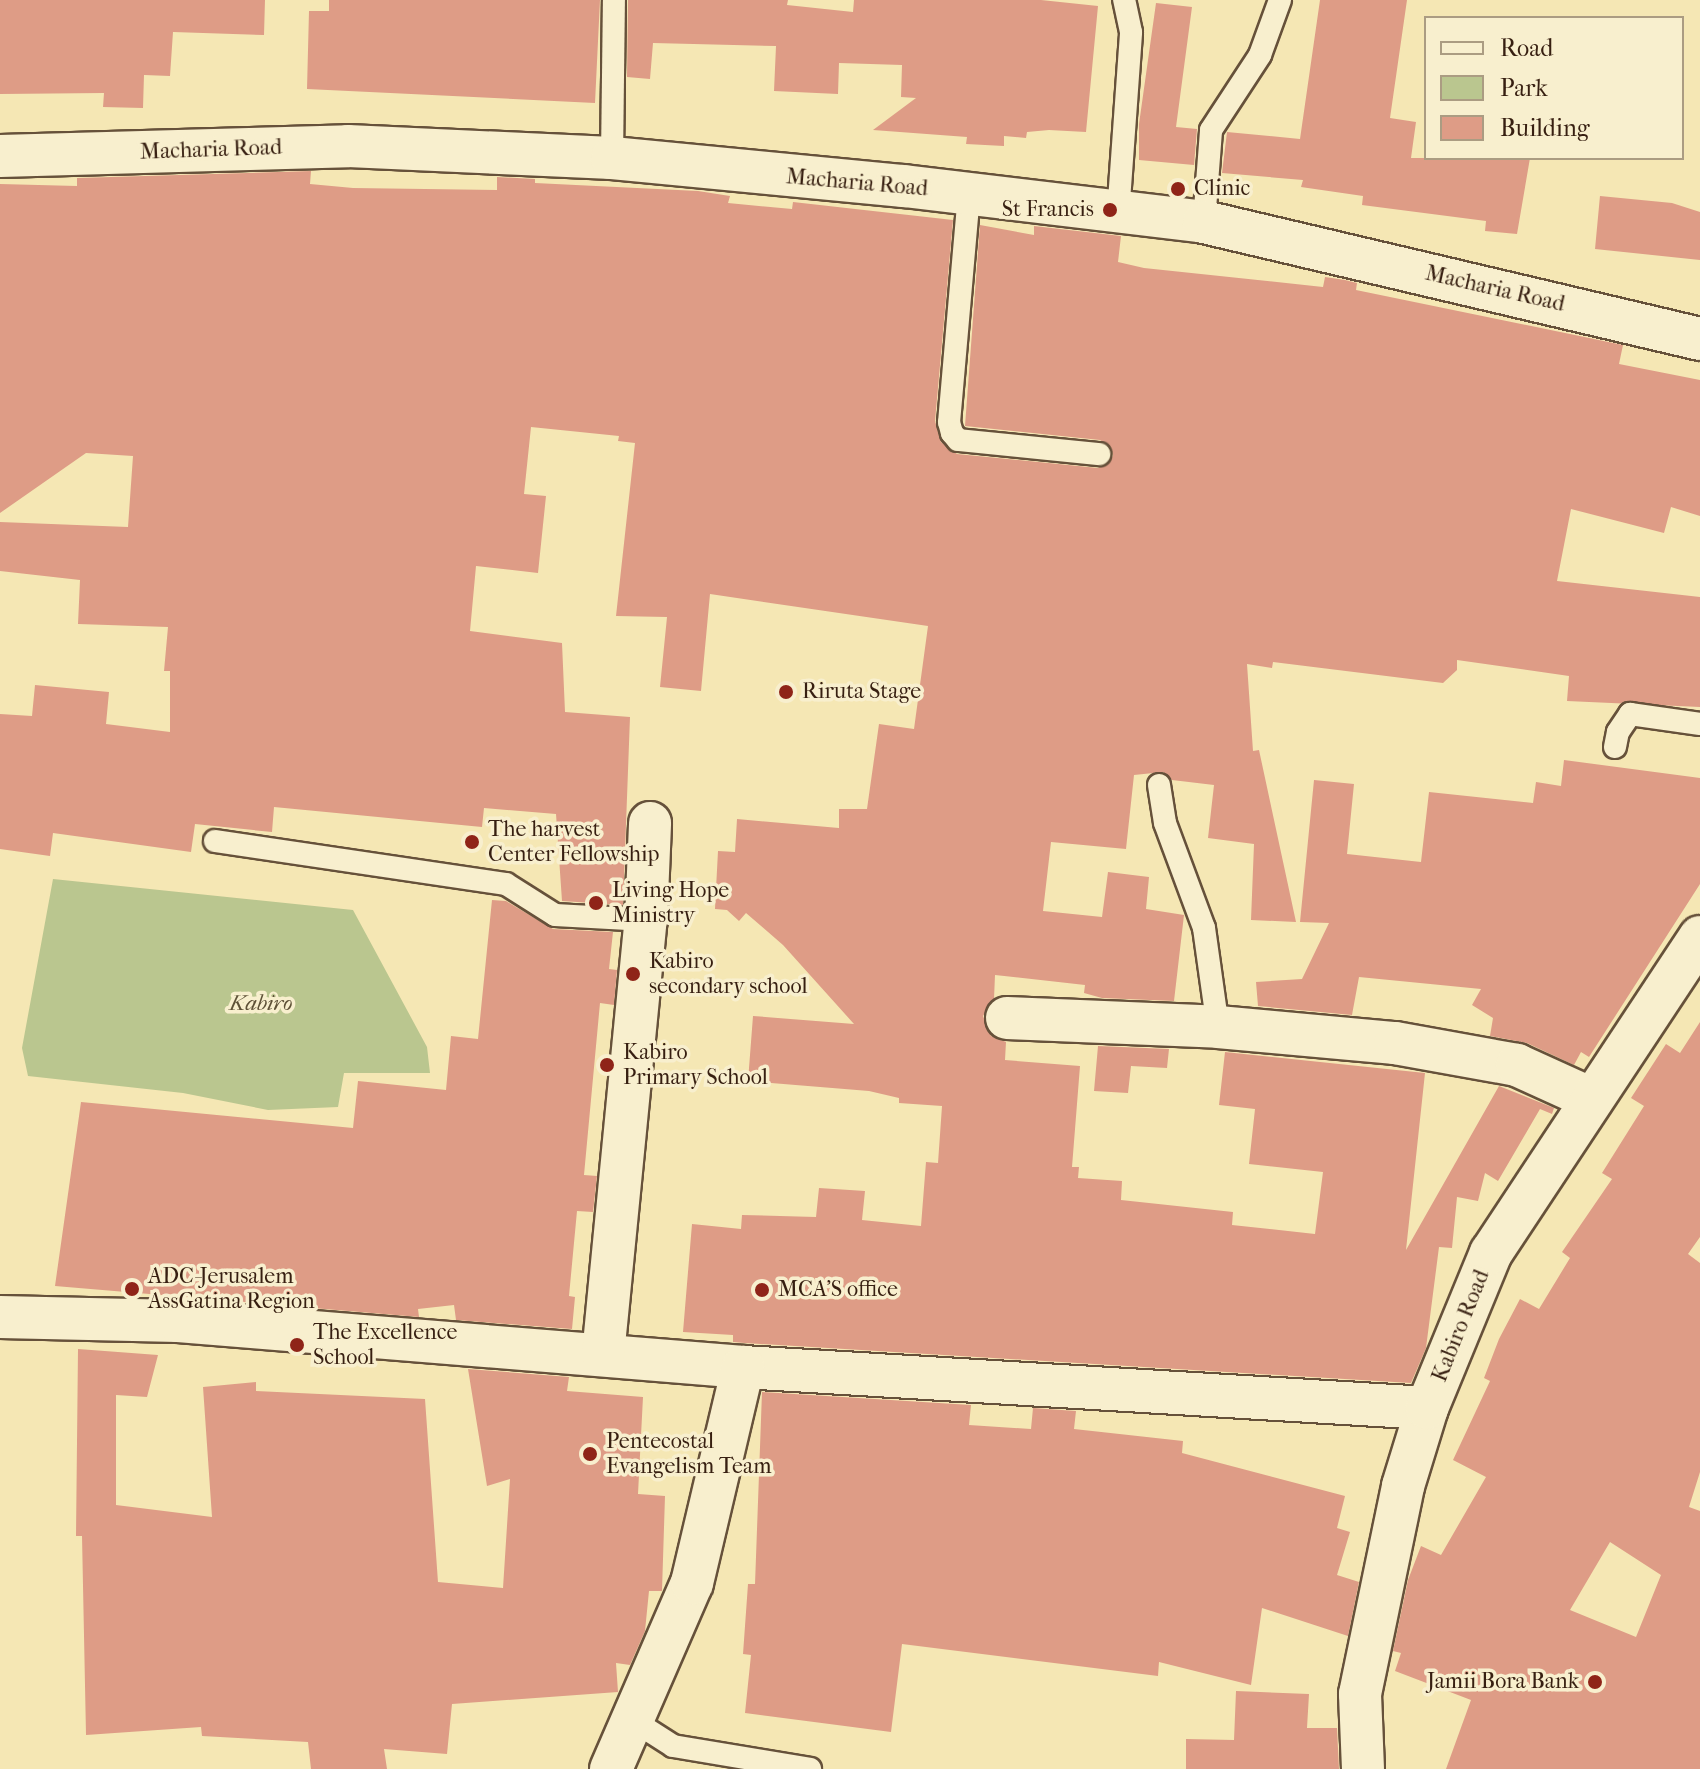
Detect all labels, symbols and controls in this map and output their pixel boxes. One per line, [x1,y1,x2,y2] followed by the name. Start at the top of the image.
[1424,16,1684,160] legend
[1500,34,1553,62] text: Road
[1500,74,1548,102] text: Park
[1500,114,1590,142] text: Building
[140,134,282,166] street label: Macharia Road
[785,164,929,202] street label: Macharia Road
[1194,176,1250,202] place label: Clinic
[1169,180,1187,198] marker: Clinic
[1002,197,1094,223] place label: St Francis
[1101,201,1119,219] marker: St Francis
[1423,260,1567,318] street label: Macharia Road
[802,679,921,705] place label: Riruta Stage
[777,683,795,701] marker: Riruta Stage
[488,816,660,868] place label: The harvest Center Fellowship
[463,833,481,851] marker: The harvest Center Fellowship
[612,877,729,928] place label: Living Hope Ministry
[587,894,605,912] marker: Living Hope Ministry
[649,948,808,1000] place label: Kabiro secondary school
[624,965,642,983] marker: Kabiro secondary school
[230,991,292,1017] park label: Kabiro
[623,1039,768,1090] place label: Kabiro Primary School
[598,1056,616,1074] marker: Kabiro Primary School
[148,1263,315,1314] place label: ADC-Jerusalem AssGatina Region
[1427,1266,1495,1386] street label: Kabiro Road
[778,1277,898,1303] place label: MCA'S office
[123,1280,141,1298] marker: ADC-Jerusalem AssGatina Region
[753,1281,771,1299] marker: MCA'S office
[313,1319,457,1370] place label: The Excellence School
[288,1336,306,1354] marker: The Excellence School
[606,1428,771,1480] place label: Pentecostal Evangelism Team
[581,1445,599,1463] marker: Pentecostal Evangelism Team
[1427,1669,1579,1695] place label: Jamii Bora Bank
[1586,1673,1604,1691] marker: Jamii Bora Bank

